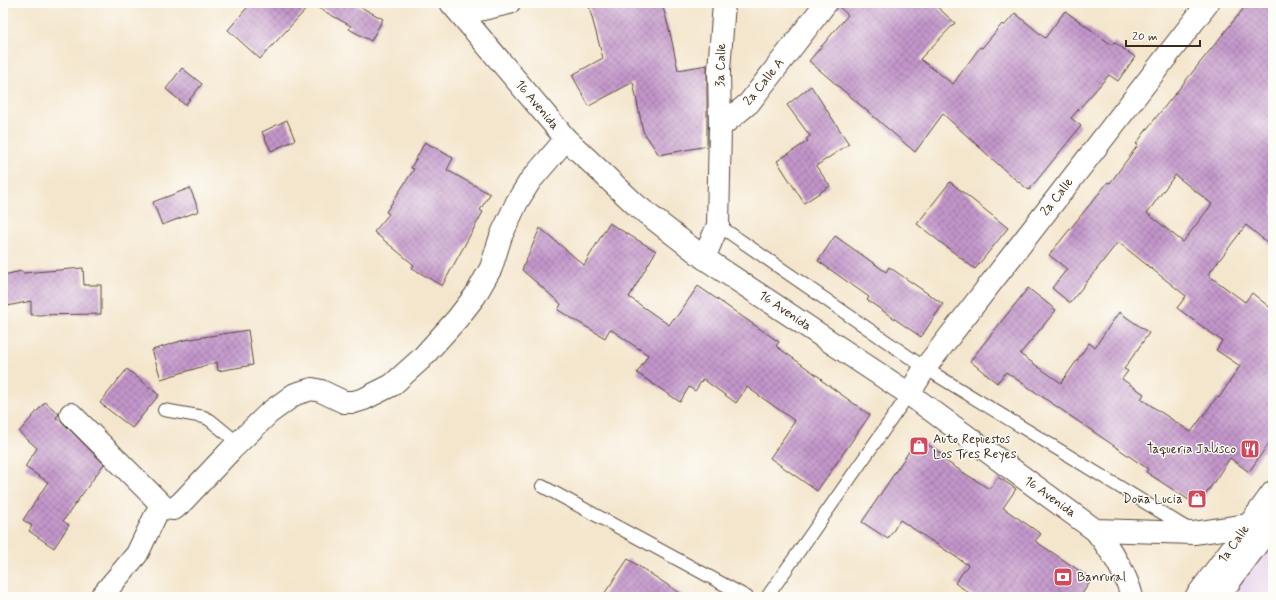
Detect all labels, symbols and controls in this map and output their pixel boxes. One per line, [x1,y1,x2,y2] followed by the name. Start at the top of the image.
[1126,22,1200,48] scale bar
[1132,29,1158,45] text: 20 m
[712,43,730,87] street label: 3a Calle
[740,55,788,109] street label: 2a Calle A
[511,77,563,134] street label: 16 Avenida
[1037,174,1077,220] street label: 2a Calle
[755,287,815,335] street label: 16 Avenida
[933,431,1017,463] place label: Auto Repuestos Los Tres Reyes
[908,435,930,457] shop icon: Auto Repuestos Los Tres Reyes
[1239,438,1261,460] restaurant icon: Taqueria Jalisco
[1147,441,1236,458] place label: Taqueria Jalisco
[1021,472,1080,522] street label: 16 Avenida
[1186,488,1208,510] shop icon: Doña Lucia
[1123,491,1183,508] place label: Doña Lucia
[1214,521,1254,567] street label: 1a Calle
[1052,566,1074,588] bank icon: Banrural
[1077,569,1126,586] place label: Banrural

